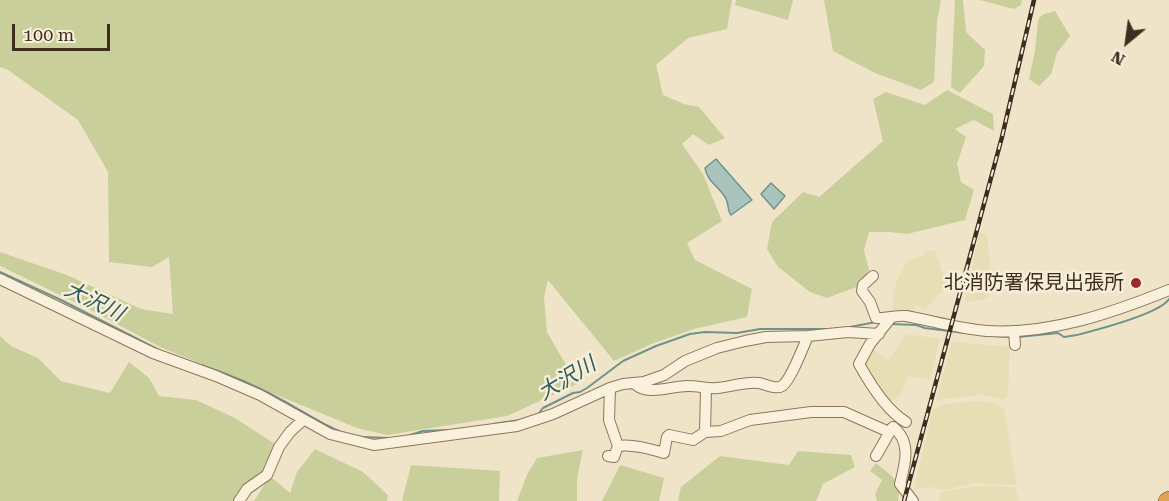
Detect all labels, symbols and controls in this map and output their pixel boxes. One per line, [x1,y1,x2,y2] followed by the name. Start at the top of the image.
[15,12,112,50] scale bar
[1097,12,1157,72] north arrow
[23,24,74,45] text: 100 m
[1108,47,1128,69] text: N
[944,271,1124,295] place label: 北消防署保見出張所
[1129,276,1143,290] marker: 北消防署保見出張所
[60,277,128,327] water label: 大沢川
[534,352,600,406] water label: 大沢川

